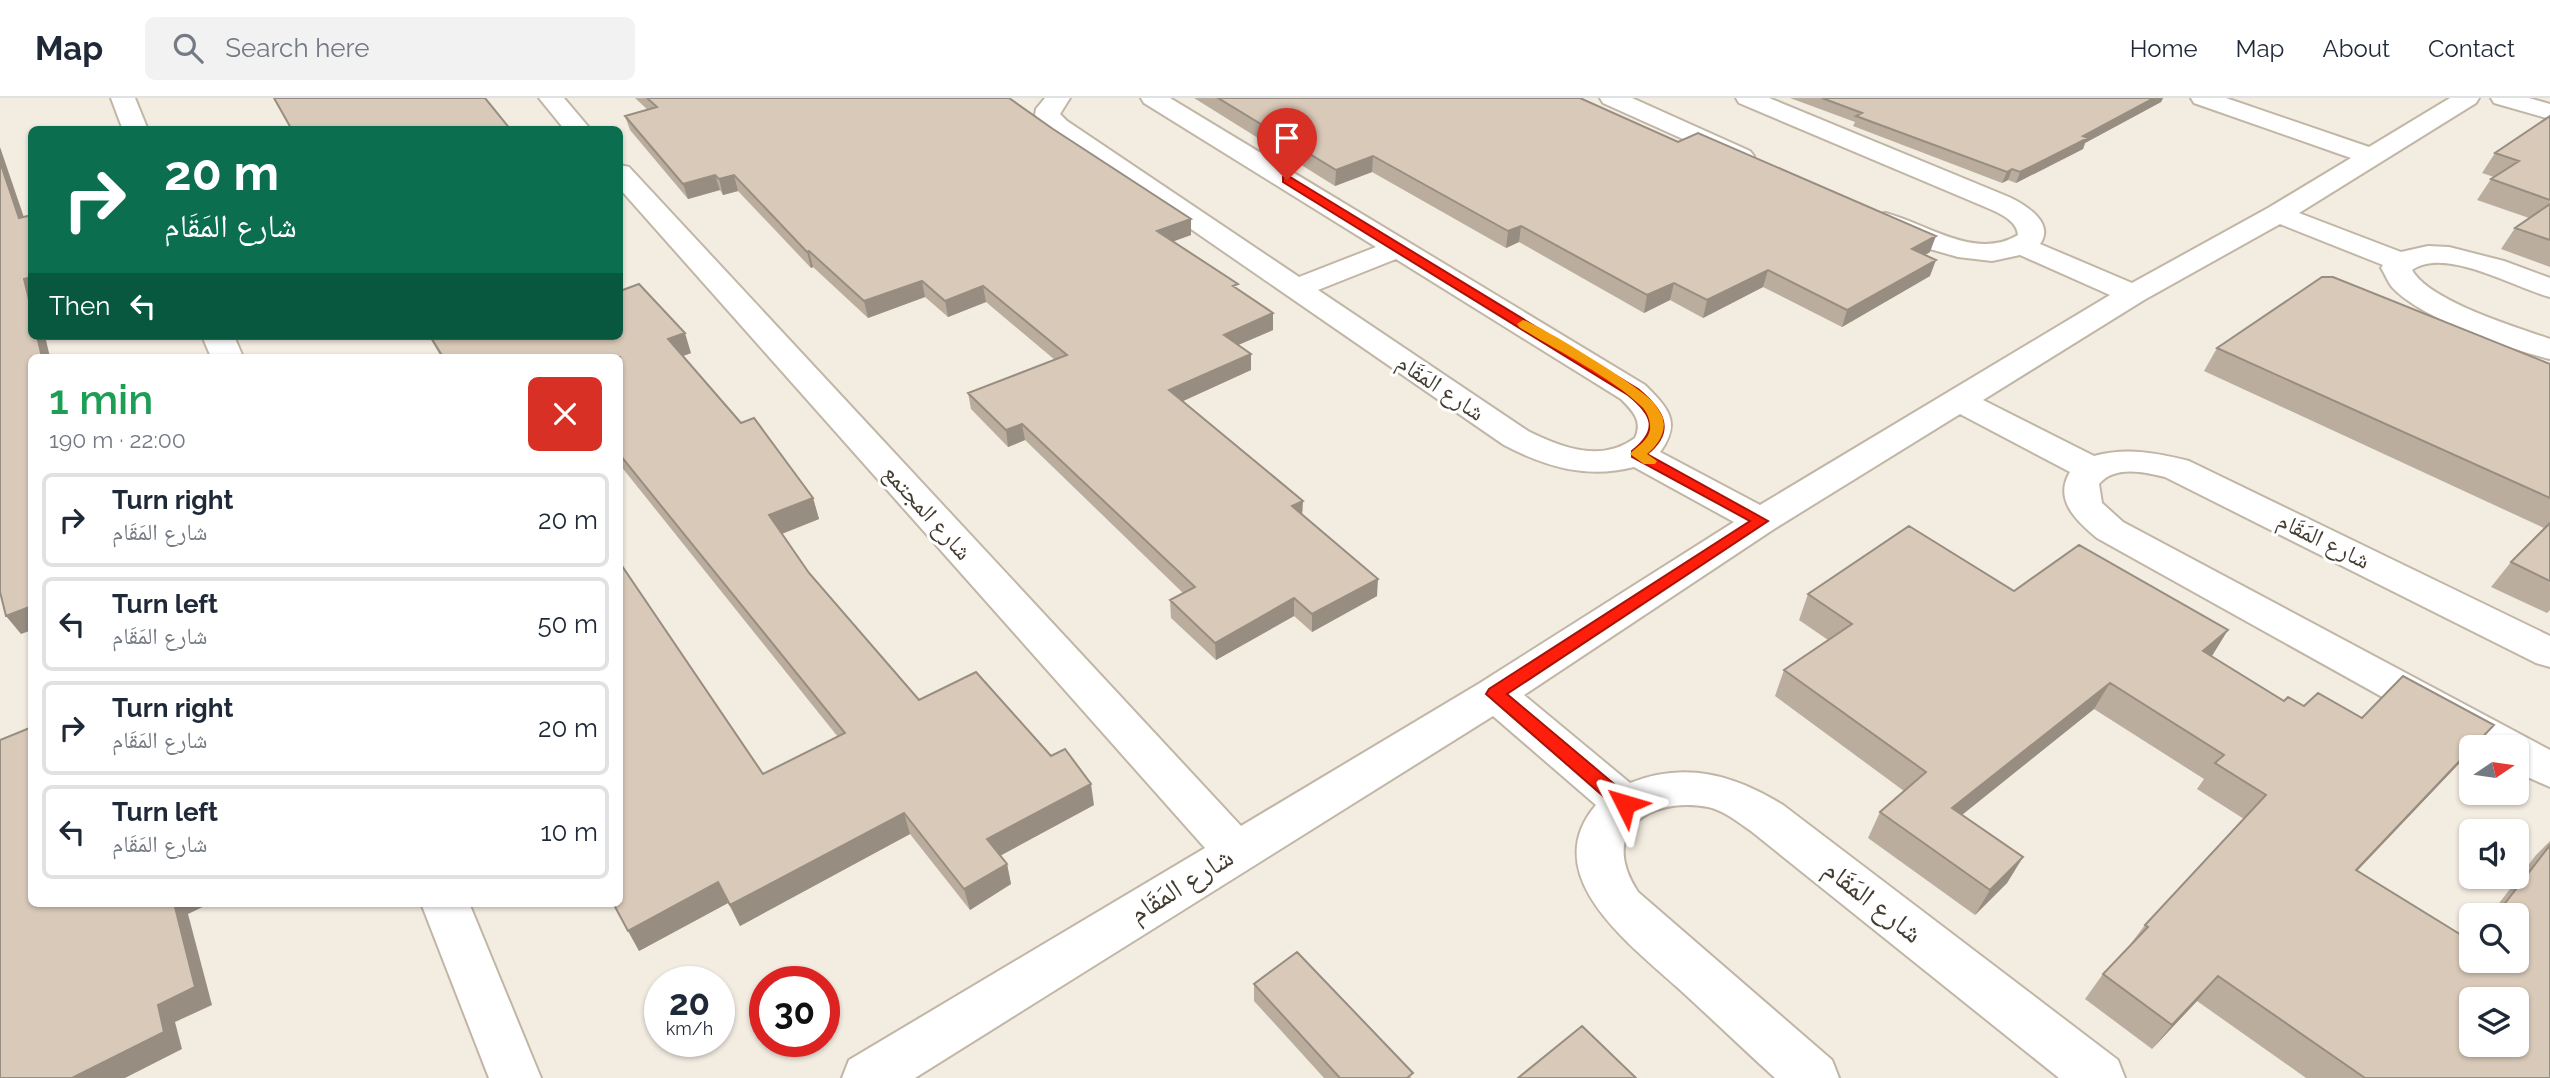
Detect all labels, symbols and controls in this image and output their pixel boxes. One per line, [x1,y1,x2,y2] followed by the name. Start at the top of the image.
[145,17,635,80] search box
[35,29,103,68] text: Map
[169,29,207,67] icon: search
[225,33,370,63] text: Search here
[2130,34,2198,63] text: Home
[2236,34,2284,63] text: Map
[2322,34,2390,63] text: About
[2428,34,2515,63] text: Contact
[1257,108,1317,180] pin
[1268,119,1306,157] icon: arrive
[164,144,279,201] text: 20 m
[49,154,140,245] icon: right
[164,207,297,244] text: شارع المَقَام
[124,287,162,325] icon: left
[49,291,110,321] text: Then
[1391,347,1490,429] street label: شارع المَقَام
[49,375,153,424] text: 1 min
[528,377,602,451] button: close
[49,426,186,453] text: 190 m · 22:00
[877,458,978,566] street label: شارع المجتمع
[112,485,233,515] text: Turn right
[53,501,91,539] icon: right
[538,505,598,535] text: 20 m
[2272,505,2375,577] street label: شارع المَقَام
[112,518,207,545] text: شارع المَقَام
[112,589,218,619] text: Turn left
[53,605,91,643] icon: left
[537,609,598,639] text: 50 m
[112,622,207,649] text: شارع المَقَام
[112,693,233,723] text: Turn right
[53,709,91,747] icon: right
[538,713,598,743] text: 20 m
[112,726,207,753] text: شارع المَقَام
[2459,735,2529,805] north arrow
[2459,735,2529,1057] map controls
[1588,767,1662,841] position arrow
[112,797,218,827] text: Turn left
[53,813,91,851] icon: left
[540,817,598,847] text: 10 m
[2459,819,2529,889] button: sound
[112,830,207,857] text: شارع المَقَام
[1123,840,1240,931] street label: شارع المَقَام
[1816,852,1929,951] street label: شارع المَقَام
[2459,903,2529,973] button: search
[749,966,840,1057] speed limit sign: 30
[669,982,710,1023] text: 20
[2459,987,2529,1057] button: layers
[666,1018,713,1039] text: km/h

